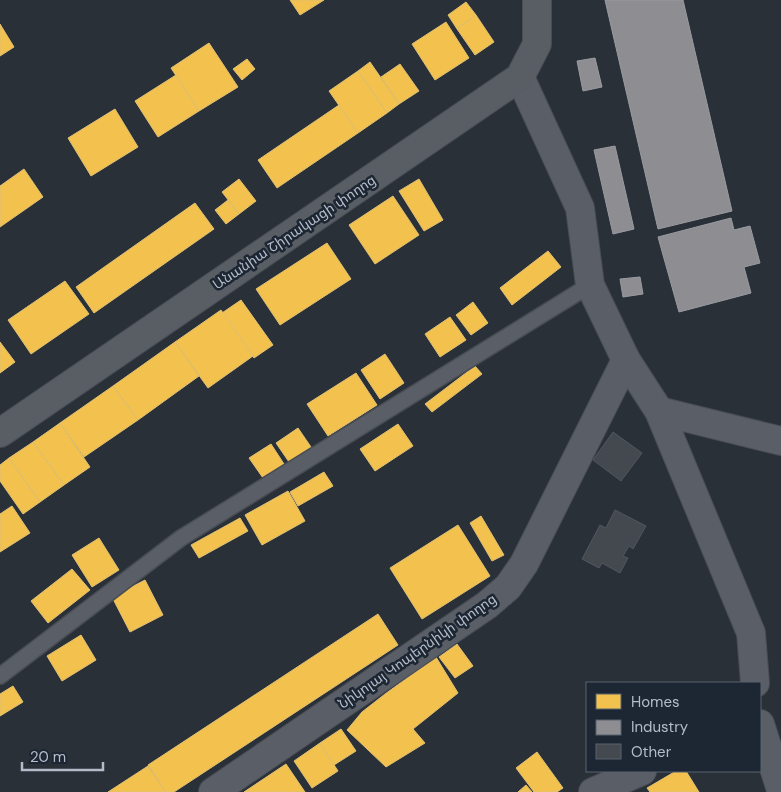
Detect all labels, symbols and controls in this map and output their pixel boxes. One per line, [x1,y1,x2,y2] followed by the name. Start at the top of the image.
[209,171,379,293] street label: Անանիա Շիրակացի փողոց
[334,589,500,713] street label: Նիկոլայ Կոպերնիկի փողոց
[586,682,761,772] legend
[631,692,680,712] text: Homes
[631,717,689,737] text: Industry
[22,740,104,772] scale bar
[631,742,672,762] text: Other
[30,747,66,767] text: 20 m

